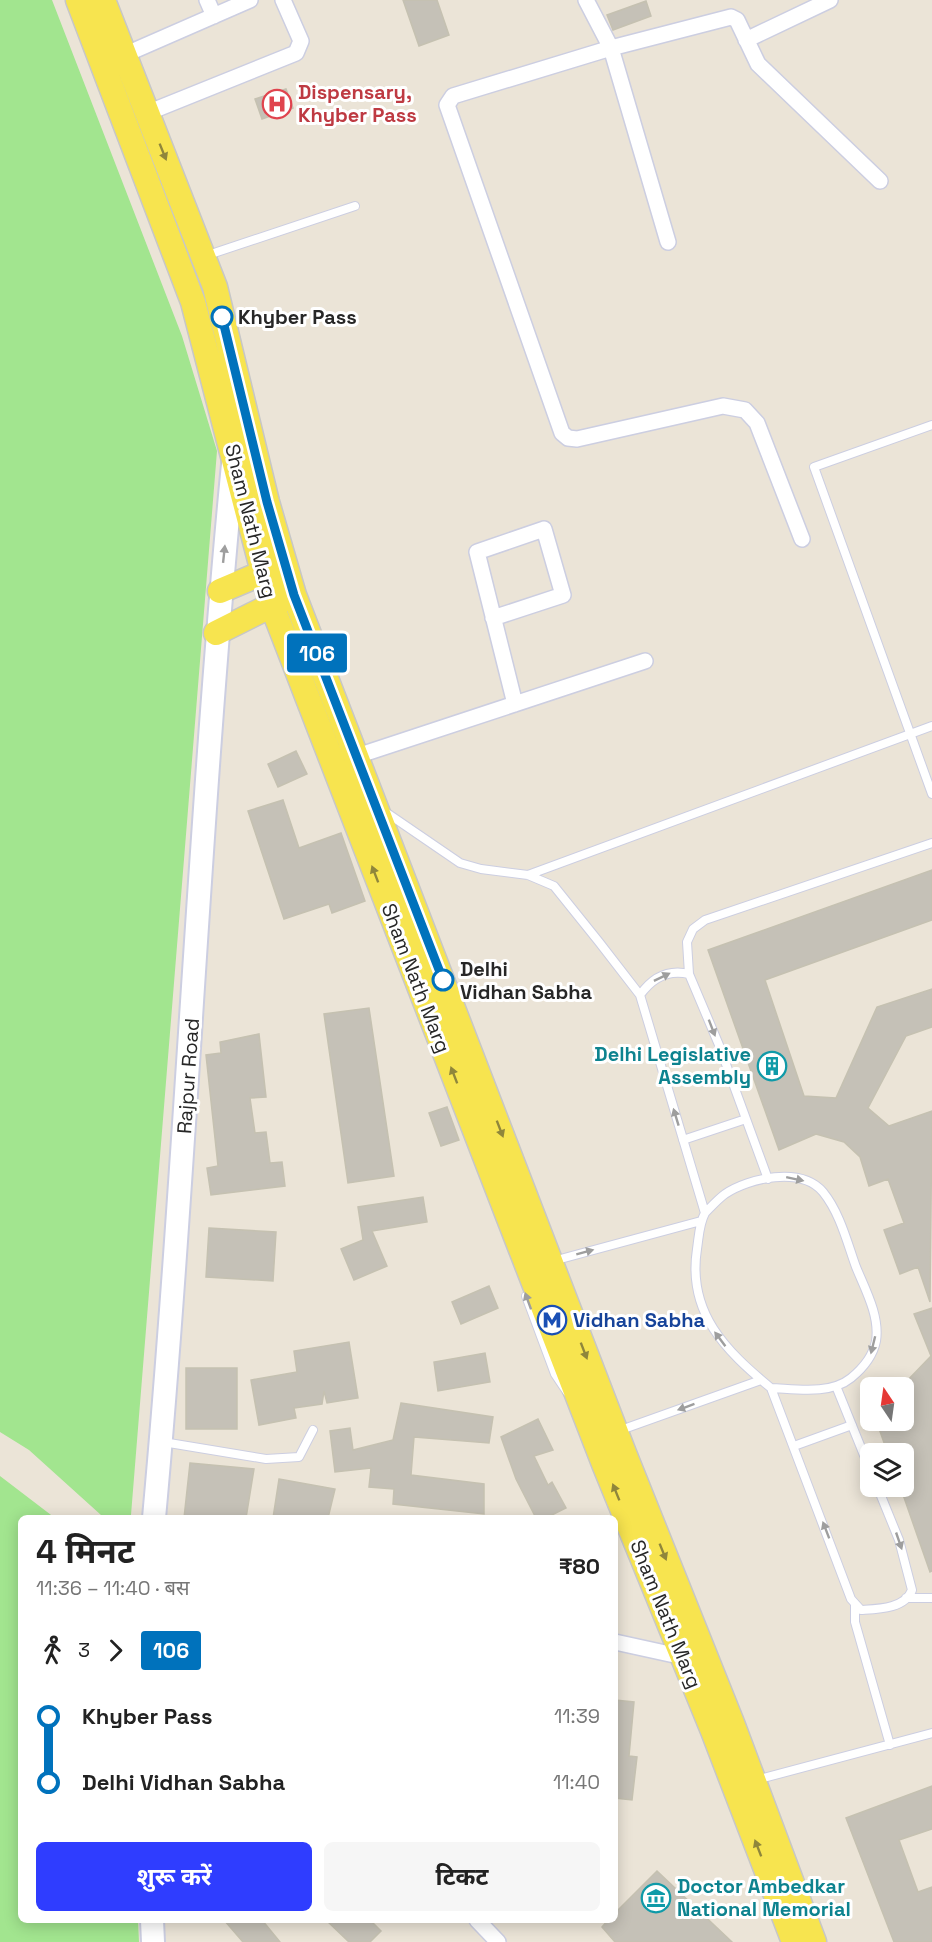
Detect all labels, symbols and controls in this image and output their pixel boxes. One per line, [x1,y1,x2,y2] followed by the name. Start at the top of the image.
[298,79,417,128] place label: Dispensary, Khyber Pass
[261,88,293,120] hospital icon: Dispensary, Khyber Pass
[158,144,168,162] one-way arrow
[238,304,357,330] place label: Khyber Pass
[211,306,233,328] marker: Khyber Pass
[219,441,283,601] street label: Sham Nath Marg
[219,544,229,563] one-way arrow
[282,634,352,672] line badge: 106
[299,640,335,667] text: 106
[370,864,380,882] one-way arrow
[376,900,456,1056] street label: Sham Nath Marg
[460,956,592,1005] place label: Delhi Vidhan Sabha
[432,969,454,991] marker: Delhi Vidhan Sabha
[653,973,670,982] one-way arrow
[171,1017,205,1135] street label: Rajpur Road
[708,1019,718,1037] one-way arrow
[594,1041,751,1090] place label: Delhi Legislative Assembly
[756,1050,788,1082] building icon: Delhi Legislative Assembly
[448,1066,458,1084] one-way arrow
[671,1108,680,1126] one-way arrow
[496,1120,505,1138] one-way arrow
[786,1175,804,1185] one-way arrow
[576,1247,594,1256] one-way arrow
[523,1292,533,1310] one-way arrow
[536,1304,568,1336] metro station icon: Vidhan Sabha
[573,1307,705,1333] place label: Vidhan Sabha
[714,1331,726,1347] one-way arrow
[868,1336,878,1354] one-way arrow
[580,1342,590,1360] one-way arrow
[860,1377,914,1431] north arrow
[860,1377,914,1497] map controls
[677,1402,695,1412] one-way arrow
[860,1443,914,1497] button: layers
[611,1482,621,1500] one-way arrow
[820,1521,830,1539] one-way arrow
[36,1531,135,1573] text: 4 मिनट
[894,1532,904,1550] one-way arrow
[624,1536,708,1692] street label: Sham Nath Marg
[658,1543,668,1561] one-way arrow
[559,1552,600,1580] text: ₹80
[36,1575,189,1601] text: 11:36 – 11:40 · बस
[36,1634,69,1667] icon: walk
[99,1634,132,1667] icon: forward
[78,1637,90,1663] text: 3
[153,1637,189,1664] text: 106
[82,1702,212,1730] text: Khyber Pass
[554,1703,600,1729] text: 11:39
[82,1768,285,1796] text: Delhi Vidhan Sabha
[553,1769,600,1795] text: 11:40
[753,1839,762,1857] one-way arrow
[36,1842,312,1911] button: शुरू करें
[324,1842,600,1911] button: टिकट
[677,1873,851,1922] place label: Doctor Ambedkar National Memorial
[640,1882,672,1914] museum icon: Doctor Ambedkar National Memorial

